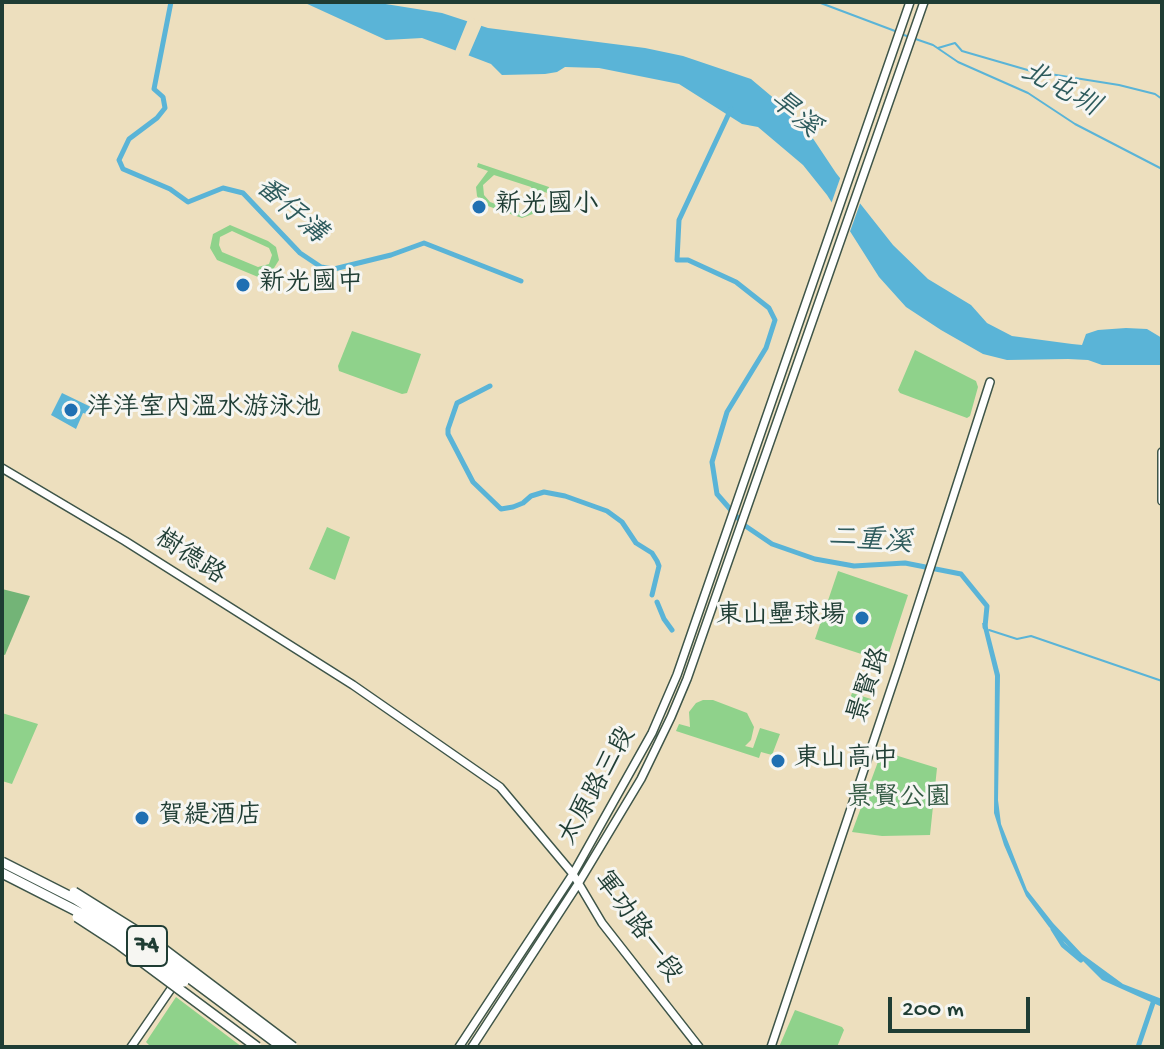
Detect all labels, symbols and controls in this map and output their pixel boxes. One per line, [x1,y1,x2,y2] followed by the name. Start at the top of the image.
[1014,56,1104,126] water label: 北屯圳
[761,85,825,147] water label: 旱溪
[246,172,332,252] water label: 番仔溝
[495,191,599,223] place label: 新光國小
[470,198,488,216] marker: 新光國小
[259,269,363,301] place label: 新光國中
[234,276,252,294] marker: 新光國中
[87,394,321,426] place label: 洋洋室內溫水游泳池
[62,401,80,419] marker: 洋洋室內溫水游泳池
[827,523,913,563] water label: 二重溪
[148,525,230,593] street label: 樹德路
[716,602,846,634] place label: 東山壘球場
[853,609,871,627] marker: 東山壘球場
[844,644,898,728] street label: 景賢路
[554,723,644,851] street label: 太原路三段
[794,745,898,777] place label: 東山高中
[769,752,787,770] marker: 東山高中
[847,784,951,816] park label: 景賢公園
[158,802,262,834] place label: 賀緹酒店
[133,809,151,827] marker: 賀緹酒店
[585,866,687,990] street label: 軍功路一段
[127,926,167,966] road number: 74
[892,981,1034,1031] scale bar
[902,996,964,1025] text: 200 m

